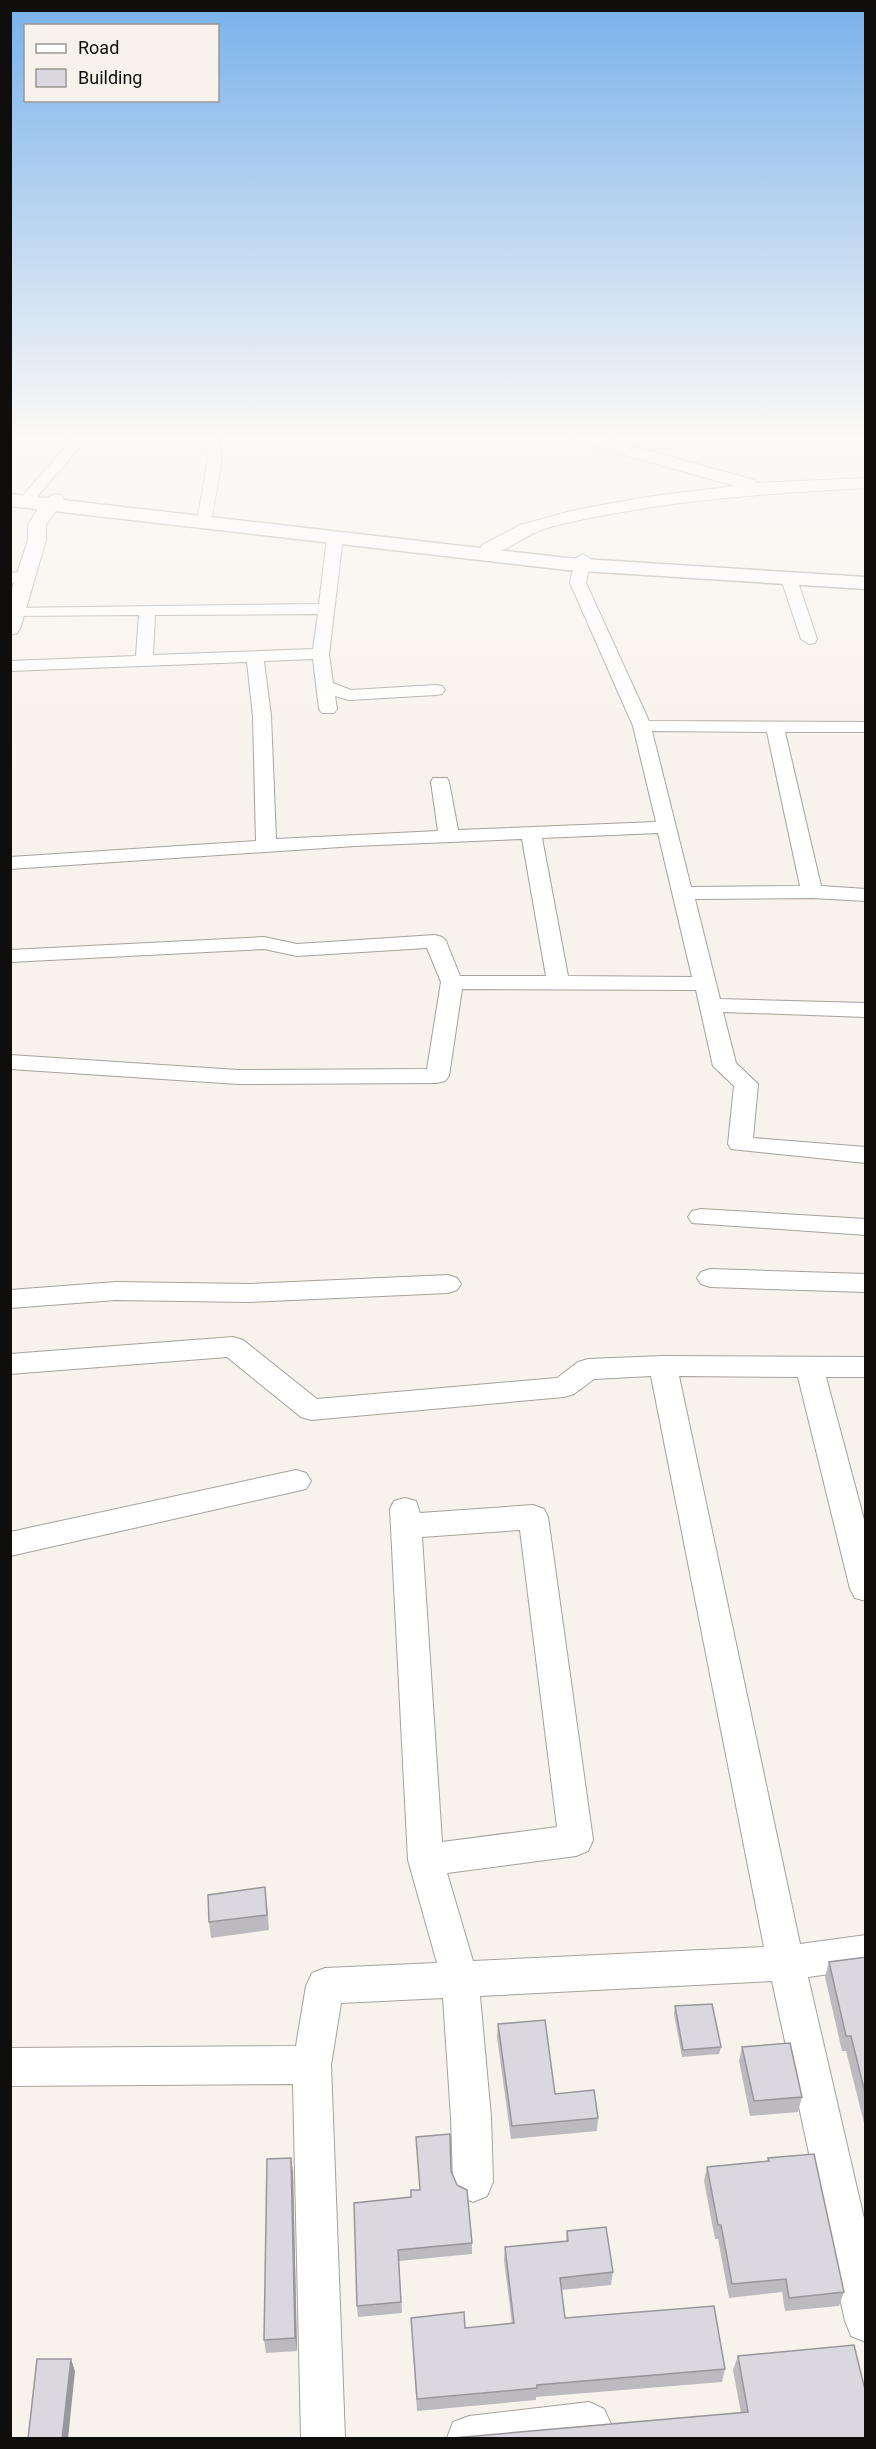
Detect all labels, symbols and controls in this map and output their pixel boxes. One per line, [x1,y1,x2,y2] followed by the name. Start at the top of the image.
[24,24,219,102] legend
[78,37,119,58] text: Road
[78,67,142,88] text: Building

